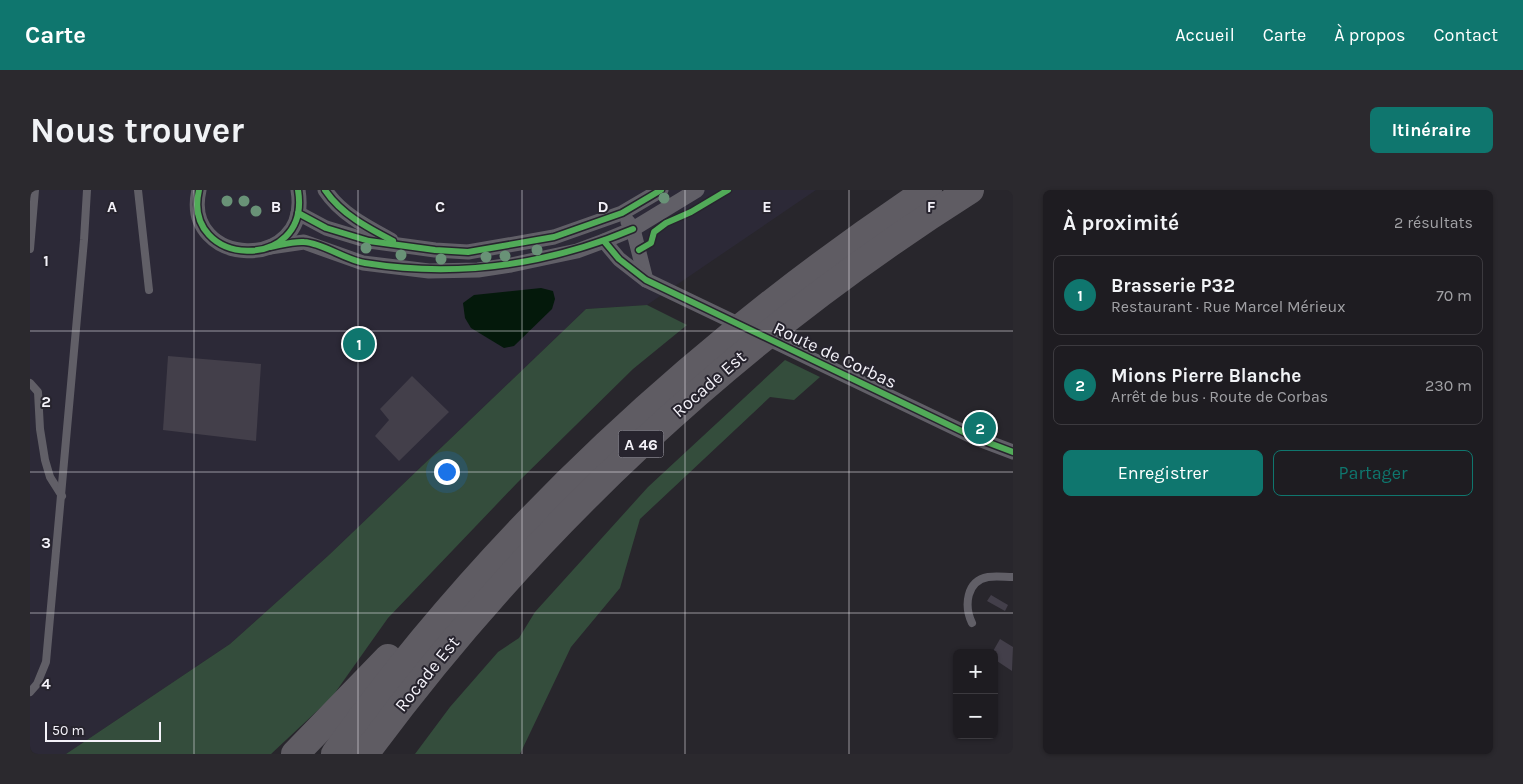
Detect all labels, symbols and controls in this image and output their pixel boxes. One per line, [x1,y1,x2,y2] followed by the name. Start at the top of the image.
[25,21,86,49] text: Carte
[1175,24,1235,46] text: Accueil
[1263,24,1306,46] text: Carte
[1334,24,1406,46] text: À propos
[1434,24,1498,46] text: Contact
[1370,107,1493,153] button: Itinéraire
[30,110,244,151] text: Nous trouver
[107,197,117,216] text: A
[271,197,281,216] text: B
[435,197,445,216] text: C
[598,197,609,216] text: D
[762,197,772,216] text: E
[927,197,936,216] text: F
[1063,211,1179,235] text: À proximité
[1394,213,1473,232] text: 2 résultats
[43,251,49,270] text: 1
[1111,275,1235,297] text: Brasserie P32
[1077,286,1083,305] text: 1
[1436,286,1472,305] text: 70 m
[1111,297,1345,316] text: Restaurant · Rue Marcel Mérieux
[770,317,900,393] street label: Route de Corbas
[343,325,375,363] pin: 1
[668,346,751,422] street label: Rocade Est
[1111,365,1301,387] text: Mions Pierre Blanche
[1075,376,1085,395] text: 2
[1425,376,1472,395] text: 230 m
[1111,387,1328,406] text: Arrêt de bus · Route de Corbas
[41,392,51,411] text: 2
[964,409,996,447] pin: 2
[618,430,664,458] road number: A 46
[1063,450,1263,496] button: Enregistrer
[1273,450,1473,496] button: Partager
[434,459,460,485] your location
[41,533,51,552] text: 3
[390,632,464,716] street label: Rocade Est
[953,649,998,739] map controls
[953,649,998,694] button: +
[41,674,51,693] text: 4
[953,694,998,739] button: −
[45,719,161,742] scale bar
[52,722,85,739] text: 50 m

